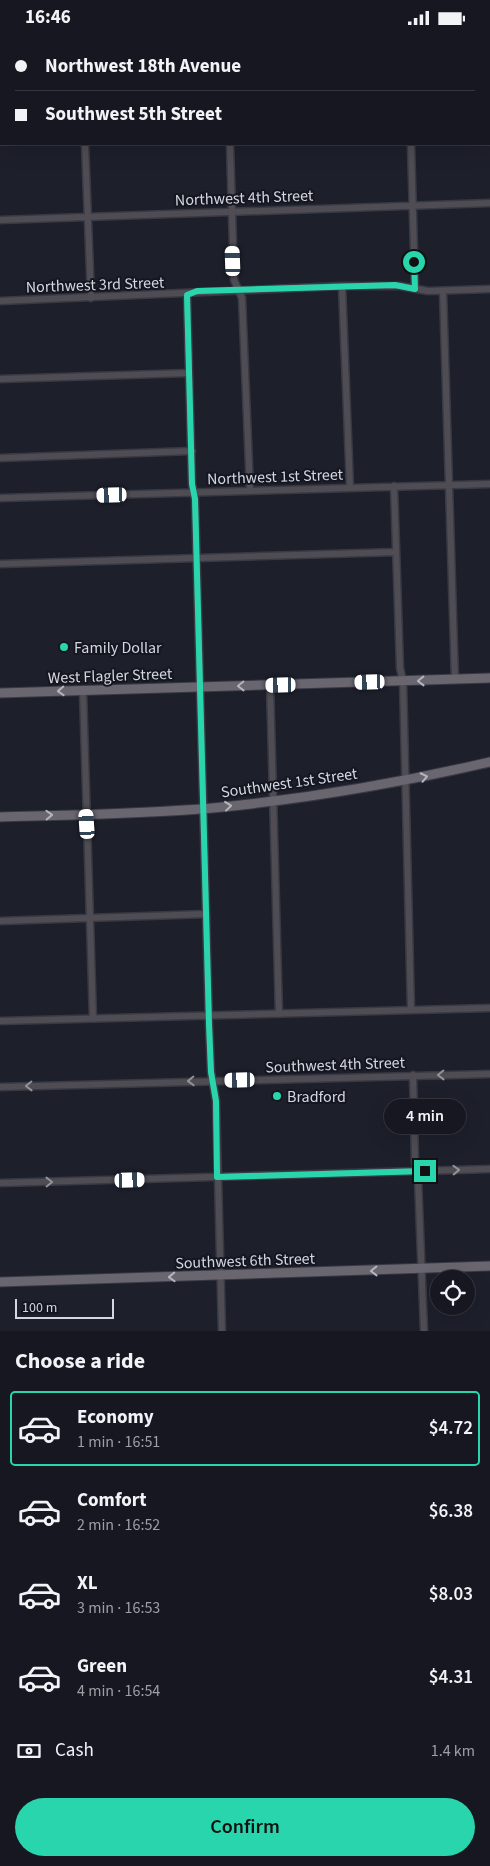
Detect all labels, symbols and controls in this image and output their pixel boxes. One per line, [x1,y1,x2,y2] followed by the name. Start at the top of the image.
[25,4,71,31] text: 16:46
[45,53,241,80] text: Northwest 18th Avenue
[45,101,222,128] text: Southwest 5th Street
[174,185,314,211] street label: Northwest 4th Street
[224,246,241,276] car
[403,251,425,273] route start
[25,272,165,298] street label: Northwest 3rd Street
[207,464,344,490] street label: Northwest 1st Street
[96,487,127,503] car
[74,637,162,659] place label: Family Dollar
[58,641,70,653] marker: Family Dollar
[47,663,173,689] street label: West Flagler Street
[354,674,385,690] car
[417,675,425,686] one-way arrow
[265,677,296,693] car
[237,681,244,691] one-way arrow
[57,686,65,697] one-way arrow
[220,762,359,803] street label: Southwest 1st Street
[419,772,428,783] one-way arrow
[225,801,233,812] one-way arrow
[78,809,95,839] car
[45,810,53,821] one-way arrow
[265,1052,406,1078] street label: Southwest 4th Street
[437,1070,445,1080] one-way arrow
[224,1072,255,1088] car
[187,1075,195,1086] one-way arrow
[25,1081,32,1091] one-way arrow
[287,1086,346,1108] place label: Bradford
[271,1090,283,1102] marker: Bradford
[384,1099,466,1133] callout: 4 min
[406,1105,444,1127] text: 4 min
[414,1160,436,1182] route end
[452,1165,460,1175] one-way arrow
[114,1172,145,1188] car
[45,1176,53,1187] one-way arrow
[175,1248,316,1274] street label: Southwest 6th Street
[369,1265,377,1276] one-way arrow
[430,1270,475,1315] map controls
[430,1270,475,1315] button: locate
[167,1272,175,1282] one-way arrow
[15,1296,114,1319] scale bar
[22,1298,57,1318] text: 100 m
[15,1345,145,1377] text: Choose a ride
[77,1404,154,1431] text: Economy
[17,1406,62,1451] icon: car
[429,1415,473,1442] text: $4.72
[77,1431,160,1453] text: 1 min · 16:51
[77,1487,147,1514] text: Comfort
[17,1489,62,1534] icon: car
[429,1498,473,1525] text: $6.38
[77,1514,160,1536] text: 2 min · 16:52
[77,1570,98,1597] text: XL
[17,1572,62,1617] icon: car
[429,1581,473,1608] text: $8.03
[77,1597,160,1619] text: 3 min · 16:53
[77,1653,127,1680] text: Green
[17,1655,62,1700] icon: car
[429,1664,473,1691] text: $4.31
[77,1680,160,1702] text: 4 min · 16:54
[15,1737,43,1765] icon: cash
[55,1737,94,1764] text: Cash
[431,1740,475,1762] text: 1.4 km
[15,1798,475,1856] button: Confirm

